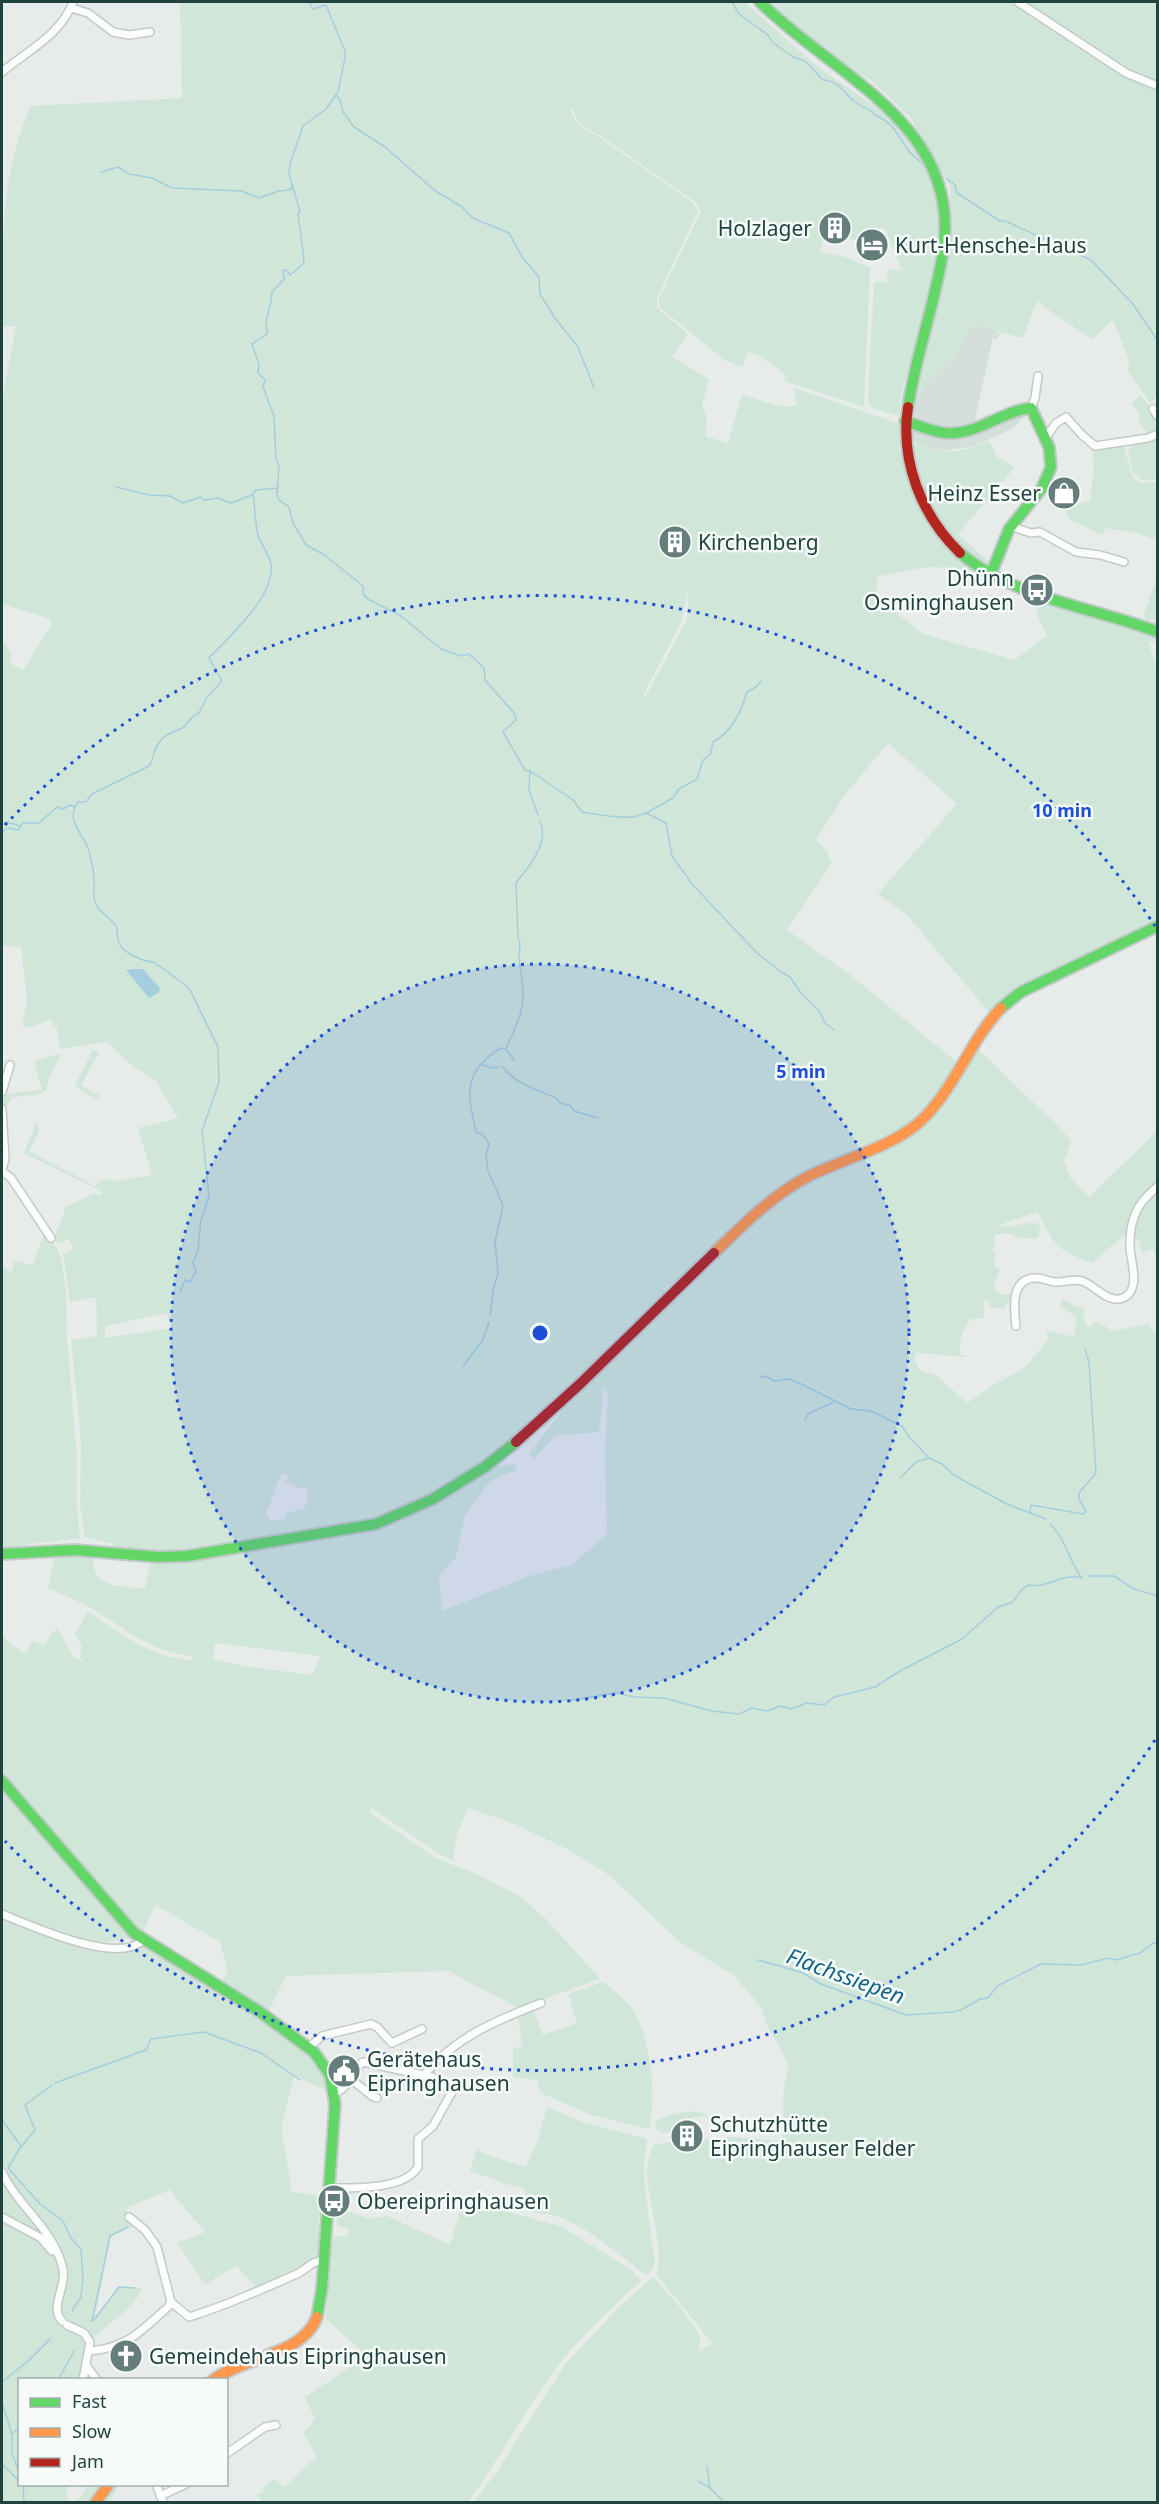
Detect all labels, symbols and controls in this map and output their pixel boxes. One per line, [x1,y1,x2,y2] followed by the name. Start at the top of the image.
[817,210,853,246] building icon: Holzlager
[718,214,812,242] place label: Holzlager
[854,227,890,263] hotel icon: Kurt-Hensche-Haus
[895,231,1086,259] place label: Kurt-Hensche-Haus
[1046,475,1082,511] shop icon: Heinz Esser
[928,479,1041,507] place label: Heinz Esser
[657,524,693,560] building icon: Kirchenberg
[698,528,819,556] place label: Kirchenberg
[864,564,1014,616] place label: Dhünn Osminghausen
[1019,572,1055,608] bus stop icon: Dhünn Osminghausen
[1032,798,1092,822] text: 10 min
[776,1059,826,1083] text: 5 min
[530,1323,550,1343] centre of rings
[783,1940,909,2010] water label: Flachssiepen
[367,2045,510,2097] place label: Gerätehaus Eipringhausen
[326,2053,362,2089] public building icon: Gerätehaus Eipringhausen
[710,2110,916,2162] place label: Schutzhütte Eipringhauser Felder
[669,2118,705,2154] building icon: Schutzhütte Eipringhauser Felder
[316,2183,352,2219] bus stop icon: Obereipringhausen
[357,2187,549,2215] place label: Obereipringhausen
[108,2338,144,2374] church icon: Gemeindehaus Eipringhausen
[149,2342,447,2370] place label: Gemeindehaus Eipringhausen
[18,2378,228,2486] legend
[72,2389,107,2413] text: Fast
[72,2419,111,2443] text: Slow
[70,2449,104,2473] text: Jam

